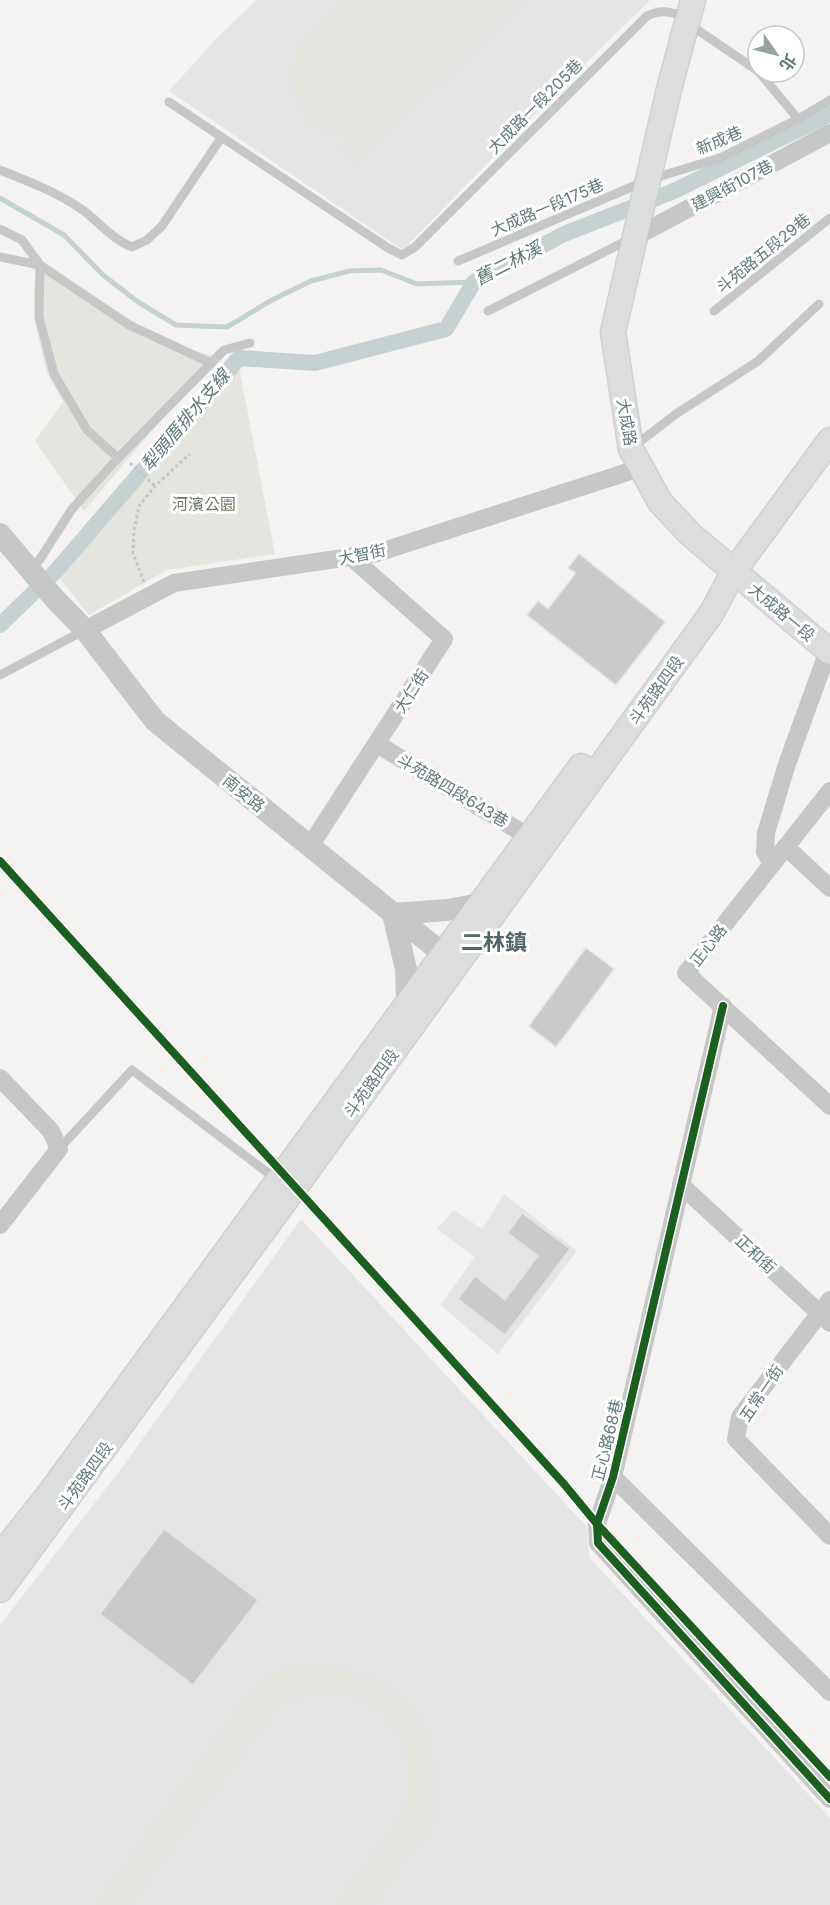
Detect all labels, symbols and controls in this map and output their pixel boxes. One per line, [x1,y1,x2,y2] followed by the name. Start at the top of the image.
[746,24,806,84] north arrow
[776,50,801,75] text: 北
[484,55,586,157] street label: 大成路一段205巷
[693,121,745,159] street label: 新成巷
[688,155,776,215] street label: 建興街107巷
[487,174,607,240] street label: 大成路一段175巷
[712,209,814,297] street label: 斗苑路五段29巷
[471,236,548,289] water label: 舊二林溪
[136,363,235,475] water label: 犁頭厝排水支線
[613,397,641,447] street label: 大成路
[172,494,236,514] park label: 河濱公園
[337,540,387,568] street label: 大智街
[745,579,819,645] street label: 大成路一段
[624,652,688,728] street label: 斗苑路四段
[390,665,432,717] street label: 大仁街
[394,749,512,831] street label: 斗苑路四段643巷
[219,770,269,816] street label: 南安路
[685,920,731,970] street label: 正心路
[461,929,527,955] district label: 二林鎮
[339,1045,403,1121] street label: 斗苑路四段
[732,1230,780,1278] street label: 正和街
[735,1361,787,1425] street label: 五常一街
[587,1397,627,1483] street label: 正心路68巷
[53,1438,117,1514] street label: 斗苑路四段

